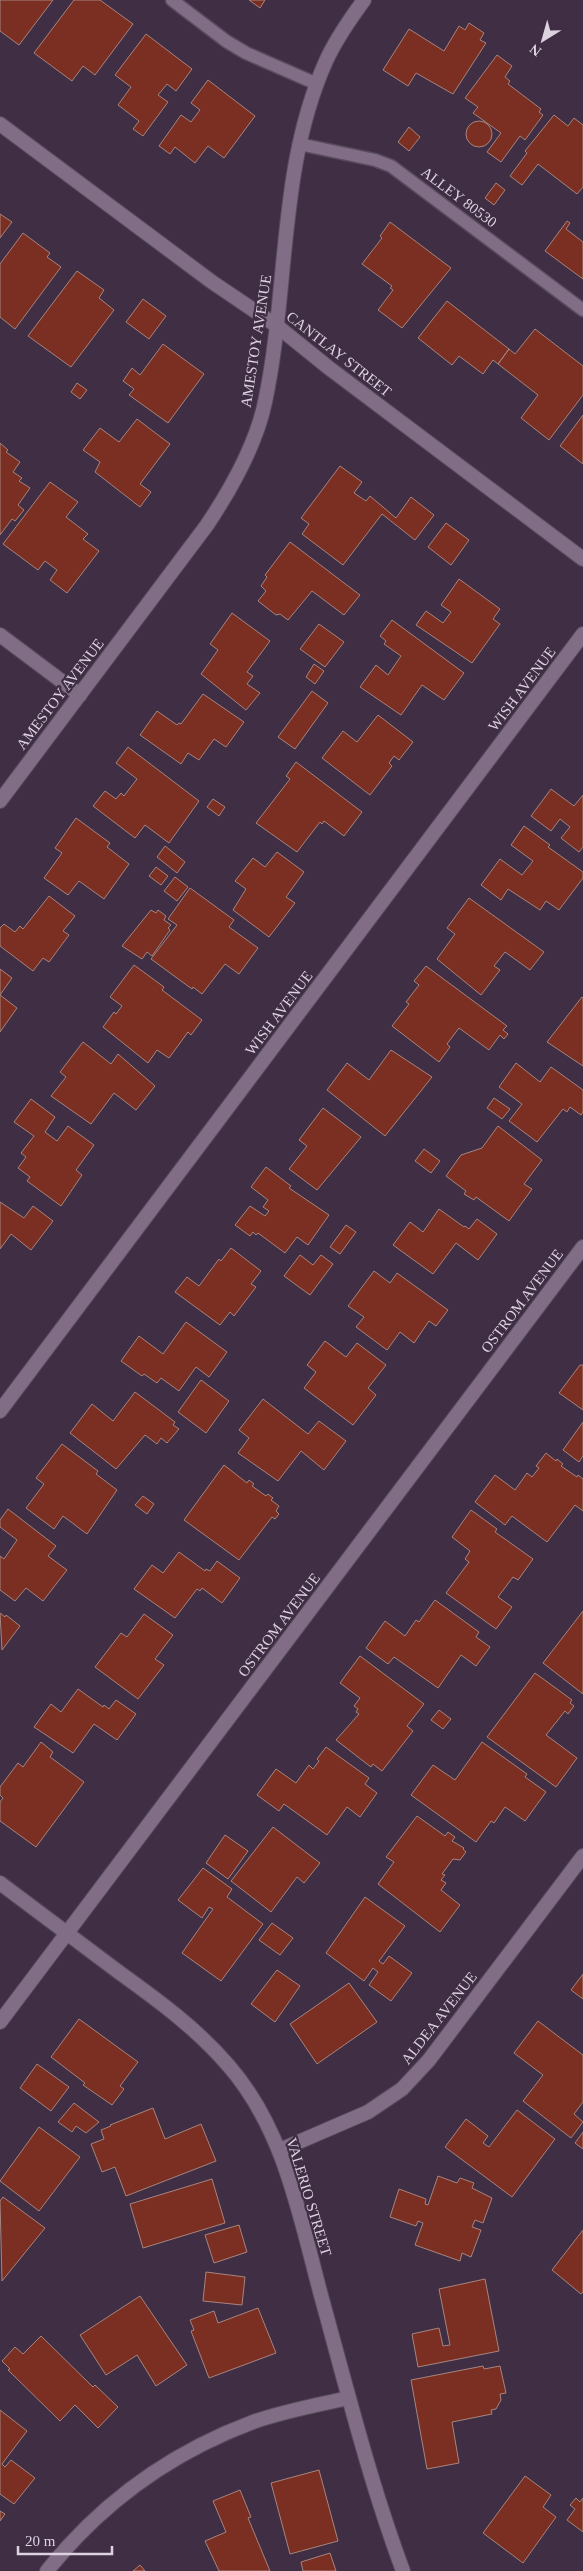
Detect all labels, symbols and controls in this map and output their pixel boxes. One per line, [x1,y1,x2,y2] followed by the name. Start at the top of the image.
[518,15,568,65] north arrow
[527,41,544,59] text: N
[418,164,500,230] street label: ALLEY 80530
[238,273,274,409] street label: AMESTOY AVENUE
[283,308,395,400] street label: CANTLAY STREET
[13,636,107,752] street label: AMESTOY AVENUE
[485,644,559,734] street label: WISH AVENUE
[242,968,316,1058] street label: WISH AVENUE
[478,1246,566,1356] street label: OSTROM AVENUE
[235,1570,323,1680] street label: OSTROM AVENUE
[398,1969,480,2067] street label: ALDEA AVENUE
[283,2136,335,2258] street label: VALERIO STREET
[18,2524,111,2556] scale bar
[25,2533,56,2549] text: 20 m

